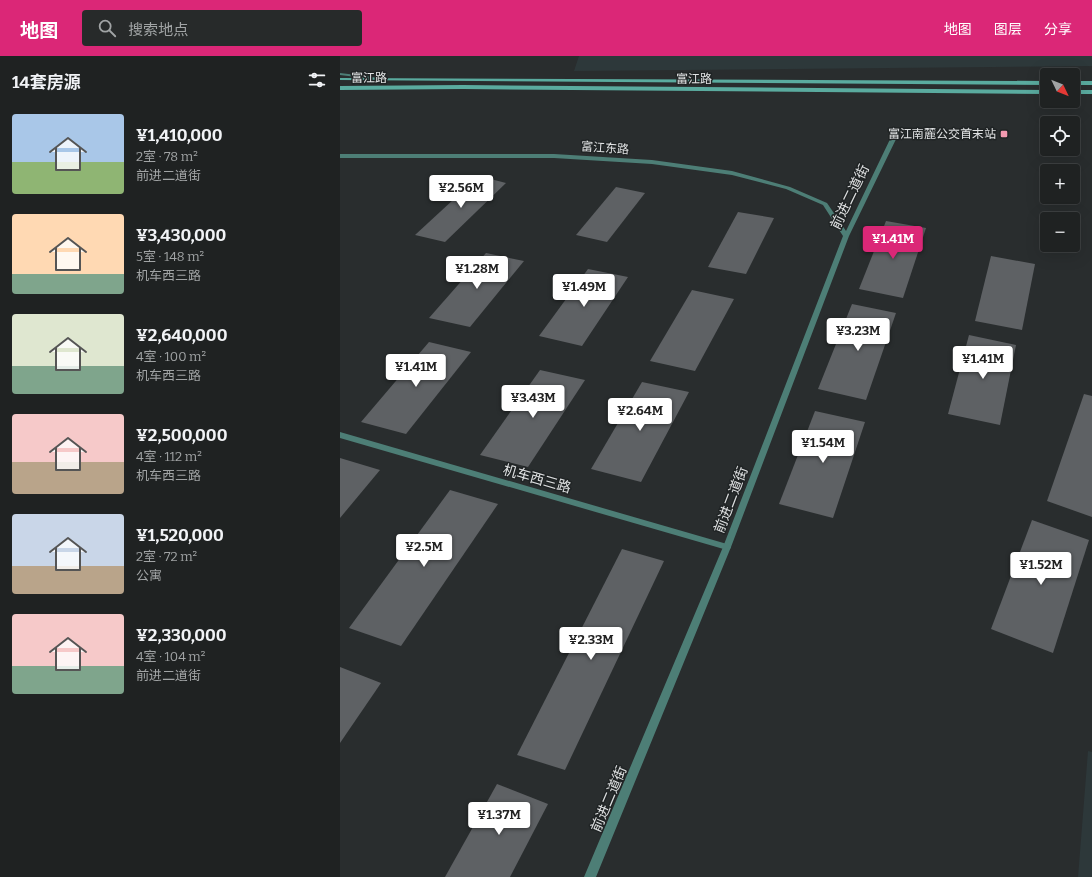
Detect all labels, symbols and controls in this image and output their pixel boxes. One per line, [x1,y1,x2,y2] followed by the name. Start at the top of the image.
[82,10,362,46] search box
[96,17,118,39] icon: search
[20,19,58,42] text: 地图
[128,21,188,39] text: 搜索地点
[944,21,972,38] text: 地图
[994,21,1022,38] text: 图层
[1044,21,1072,38] text: 分享
[1040,68,1080,108] north arrow
[1040,68,1080,252] map controls
[306,69,328,91] icon: filters
[351,71,387,85] street label: 富江路
[12,72,81,93] text: 14套房源
[676,72,712,86] street label: 富江路
[1040,116,1080,156] button: locate
[136,125,223,146] text: ¥1,410,000
[888,127,996,141] place label: 富江南麓公交首末站
[999,129,1009,139] marker: 富江南麓公交首末站
[44,130,92,178] icon: home
[581,139,629,157] street label: 富江东路
[136,149,198,164] text: 2室 · 78 m²
[827,162,873,232] street label: 前进二道街
[1040,164,1080,204] button: +
[136,168,201,183] text: 前进二道街
[428,175,494,209] pin: ¥2.56M
[438,180,484,195] text: ¥2.56M
[1040,212,1080,252] button: −
[136,225,226,246] text: ¥3,430,000
[860,226,926,260] pin: ¥1.41M
[44,230,92,278] icon: home
[872,231,914,246] text: ¥1.41M
[136,249,204,264] text: 5室 · 148 m²
[444,256,510,290] pin: ¥1.28M
[455,261,499,276] text: ¥1.28M
[136,268,201,283] text: 机车西三路
[551,274,617,308] pin: ¥1.49M
[562,279,606,294] text: ¥1.49M
[825,318,891,352] pin: ¥3.23M
[836,323,880,338] text: ¥3.23M
[136,325,227,346] text: ¥2,640,000
[44,330,92,378] icon: home
[950,346,1016,380] pin: ¥1.41M
[136,349,206,364] text: 4室 · 100 m²
[962,351,1004,366] text: ¥1.41M
[383,354,449,388] pin: ¥1.41M
[395,359,437,374] text: ¥1.41M
[136,368,201,383] text: 机车西三路
[500,385,566,419] pin: ¥3.43M
[511,390,555,405] text: ¥3.43M
[607,398,673,432] pin: ¥2.64M
[617,403,663,418] text: ¥2.64M
[136,425,227,446] text: ¥2,500,000
[44,430,92,478] icon: home
[790,430,856,464] pin: ¥1.54M
[801,435,845,450] text: ¥1.54M
[136,449,202,464] text: 4室 · 112 m²
[501,461,573,497] street label: 机车西三路
[711,464,751,536] street label: 前进二道街
[136,468,201,483] text: 机车西三路
[136,525,224,546] text: ¥1,520,000
[44,530,92,578] icon: home
[396,534,452,568] pin: ¥2.5M
[405,539,443,554] text: ¥2.5M
[136,549,197,564] text: 2室 · 72 m²
[1008,552,1074,586] pin: ¥1.52M
[1019,557,1063,572] text: ¥1.52M
[136,568,162,583] text: 公寓
[136,625,227,646] text: ¥2,330,000
[558,627,624,661] pin: ¥2.33M
[44,630,92,678] icon: home
[568,632,614,647] text: ¥2.33M
[136,649,205,664] text: 4室 · 104 m²
[136,668,201,683] text: 前进二道街
[588,763,630,835] street label: 前进二道街
[466,802,532,836] pin: ¥1.37M
[477,807,521,822] text: ¥1.37M

